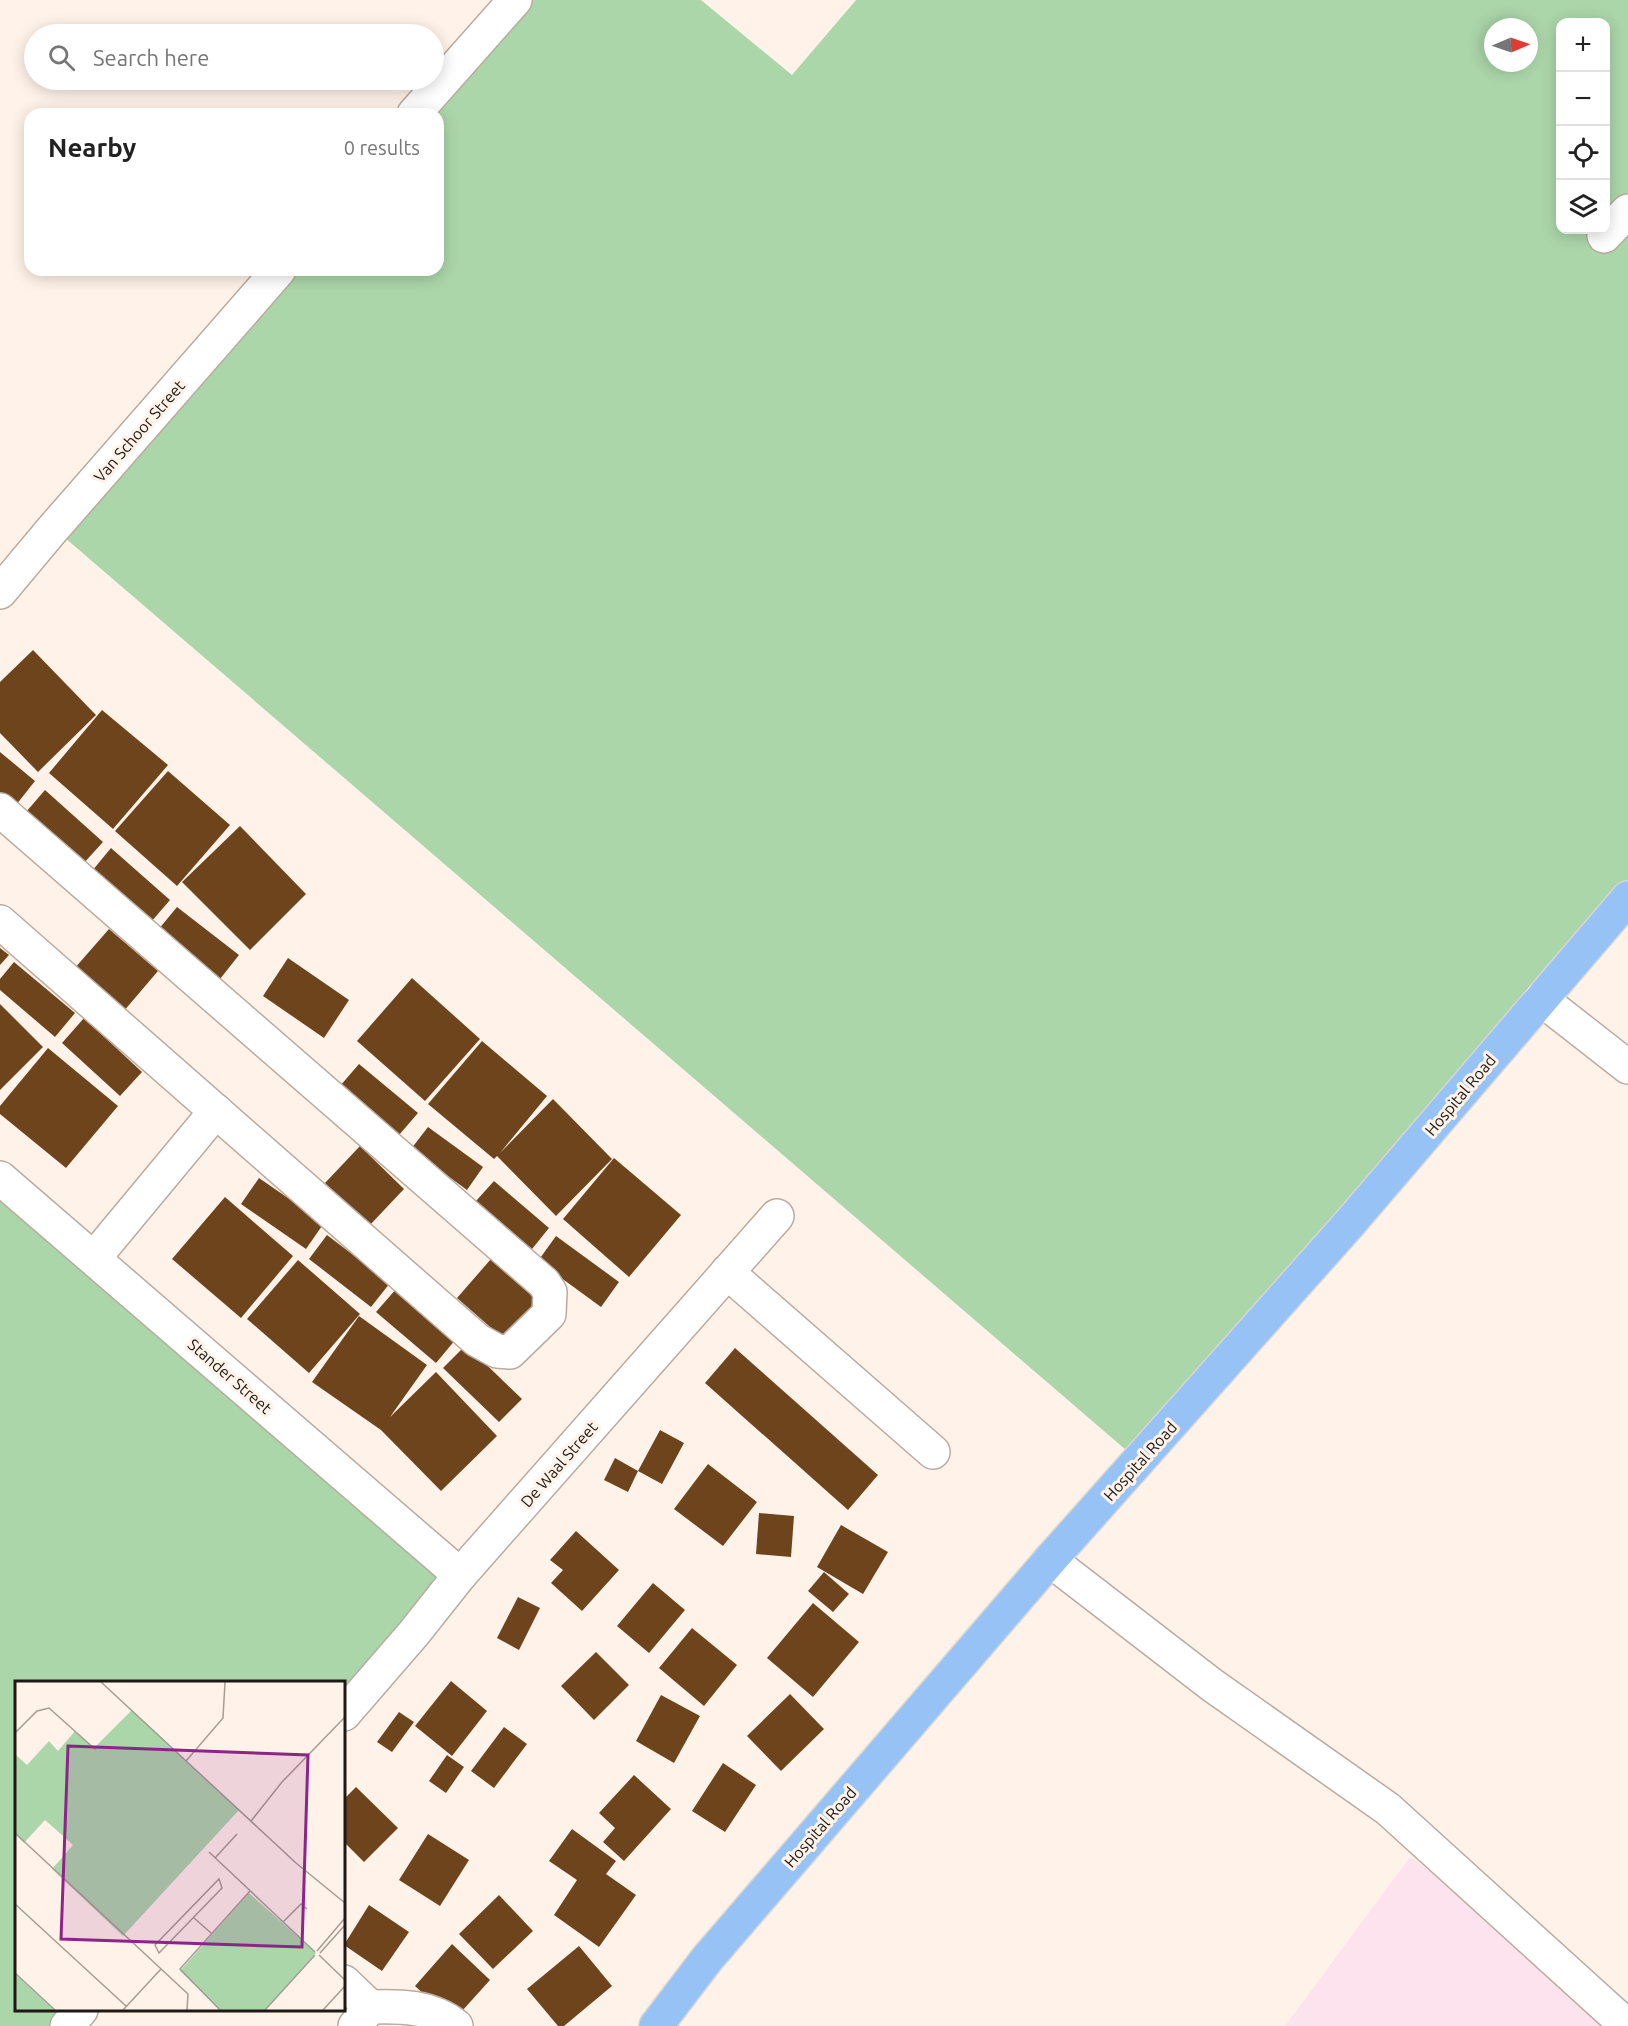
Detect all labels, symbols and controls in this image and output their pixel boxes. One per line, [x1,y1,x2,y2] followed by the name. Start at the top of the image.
[1484,18,1538,72] north arrow
[1556,18,1610,234] map controls
[1556,18,1610,72] button: +
[24,24,444,90] search box
[45,41,78,74] icon: search
[93,45,209,70] text: Search here
[1556,72,1610,126] button: −
[1556,126,1610,180] button: locate
[48,133,136,162] text: Nearby
[344,136,420,159] text: 0 results
[1556,180,1610,234] button: layers
[90,376,189,486] street label: Van Schoor Street
[1421,1051,1499,1139] street label: Hospital Road
[185,1335,276,1418] street label: Stander Street
[517,1417,601,1510] street label: De Waal Street
[1100,1418,1180,1504] street label: Hospital Road
[15,1681,345,2011] inset map
[780,1783,860,1871] street label: Hospital Road

